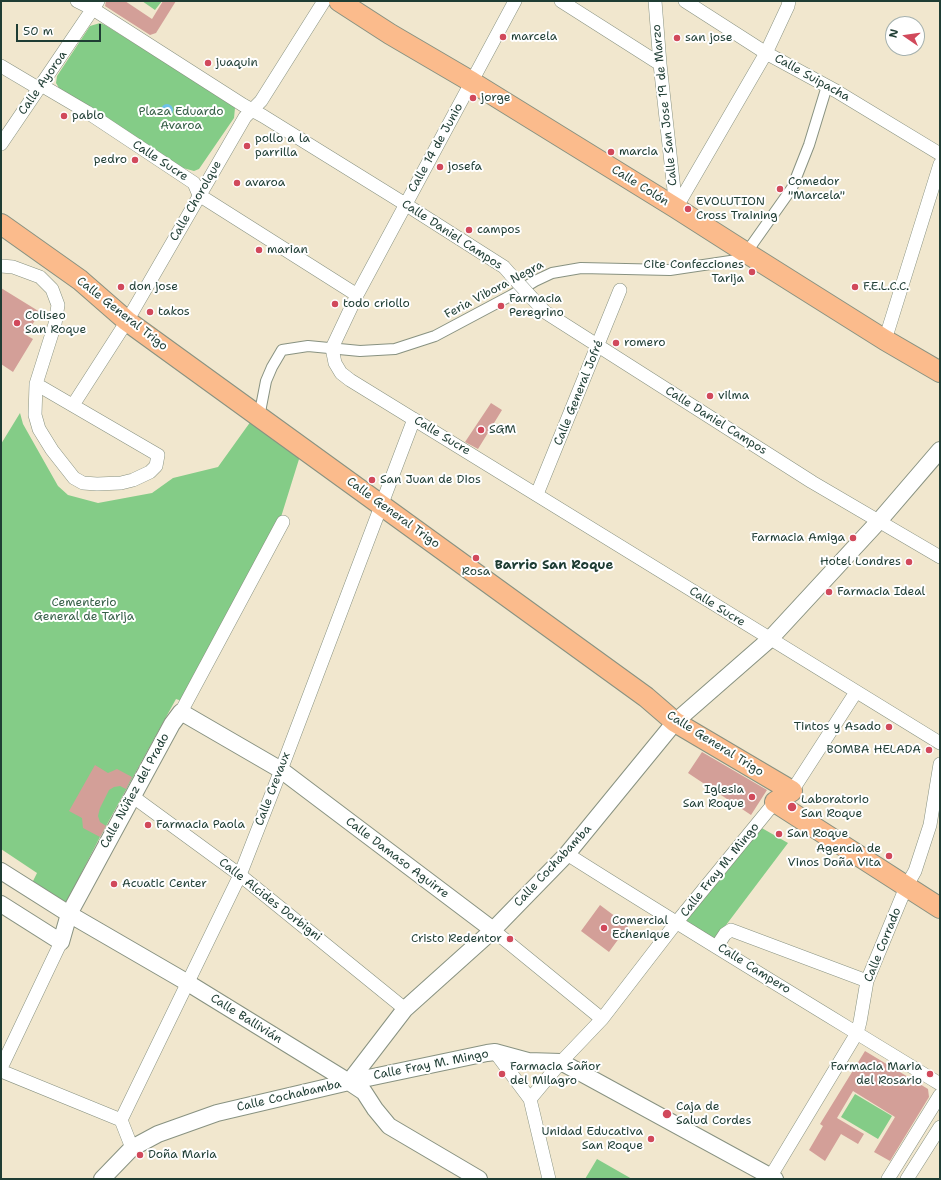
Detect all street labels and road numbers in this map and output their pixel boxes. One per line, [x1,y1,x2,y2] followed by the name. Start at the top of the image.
[649,23,681,187] street label: Calle San Jose 19 de Marzo
[16,48,70,118] street label: Calle Ayoroa
[772,51,852,105] street label: Calle Suipacha
[406,101,466,195] street label: Calle 14 de Junio
[129,138,191,184] street label: Calle Sucre
[167,158,225,244] street label: Calle Chorolque
[609,163,671,209] street label: Calle Colón
[399,197,505,273] street label: Calle Daniel Campos
[442,258,546,322] street label: Feria Vibora Negra
[74,274,170,354] street label: Calle General Trigo
[551,338,607,448] street label: Calle General Jofré
[662,384,770,458] street label: Calle Daniel Campos
[411,413,473,459] street label: Calle Sucre
[344,474,442,552] street label: Calle General Trigo
[686,584,748,630] street label: Calle Sucre
[664,708,766,780] street label: Calle General Trigo
[97,731,173,851] street label: Calle Núñez del Prado
[252,750,294,828] street label: Calle Crevaux
[342,814,452,902] street label: Calle Damaso Aguirre
[678,820,762,920] street label: Calle Fray M. Mingo
[511,822,595,910] street label: Calle Cochabamba
[216,855,324,945] street label: Calle Alcides Dorbigni
[862,906,904,984] street label: Calle Corrado
[715,941,793,997] street label: Calle Campero
[208,991,284,1047] street label: Calle Ballivián
[372,1047,490,1083] street label: Calle Fray M. Mingo
[235,1077,343,1115] street label: Calle Cochabamba

